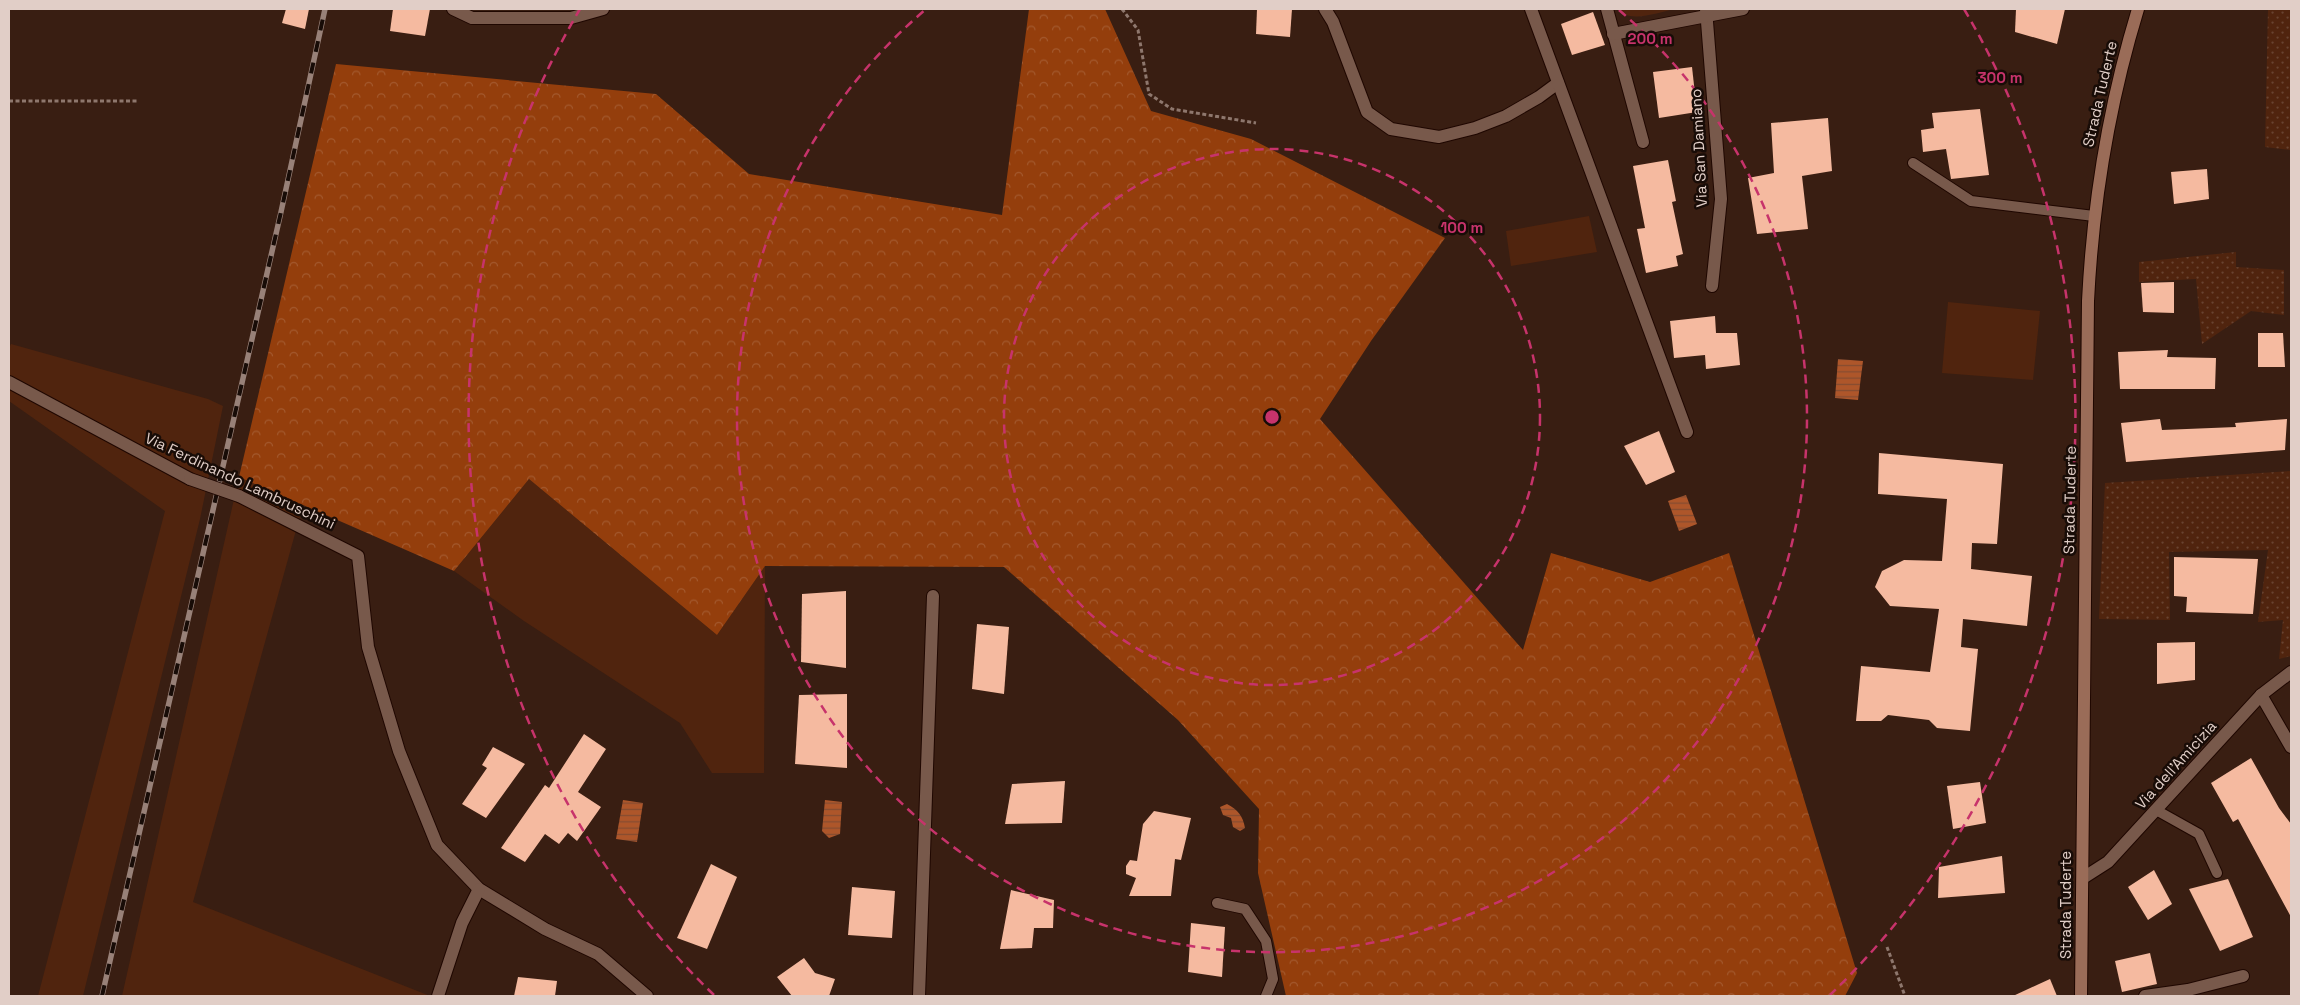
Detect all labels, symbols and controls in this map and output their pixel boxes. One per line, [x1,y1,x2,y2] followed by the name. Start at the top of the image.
[1628,29,1672,48] text: 200 m
[2078,39,2121,149] street label: Strada Tuderte
[1977,68,2023,87] text: 300 m
[1686,88,1711,208] street label: Via San Damiano
[1441,218,1483,237] text: 100 m
[1263,408,1281,426] centre of rings
[142,428,338,533] street label: Via Ferdinando Lambruschini
[2059,446,2080,554] street label: Strada Tuderte
[2131,716,2221,813] street label: Via dell'Amicizia
[2056,851,2075,959] street label: Strada Tuderte

